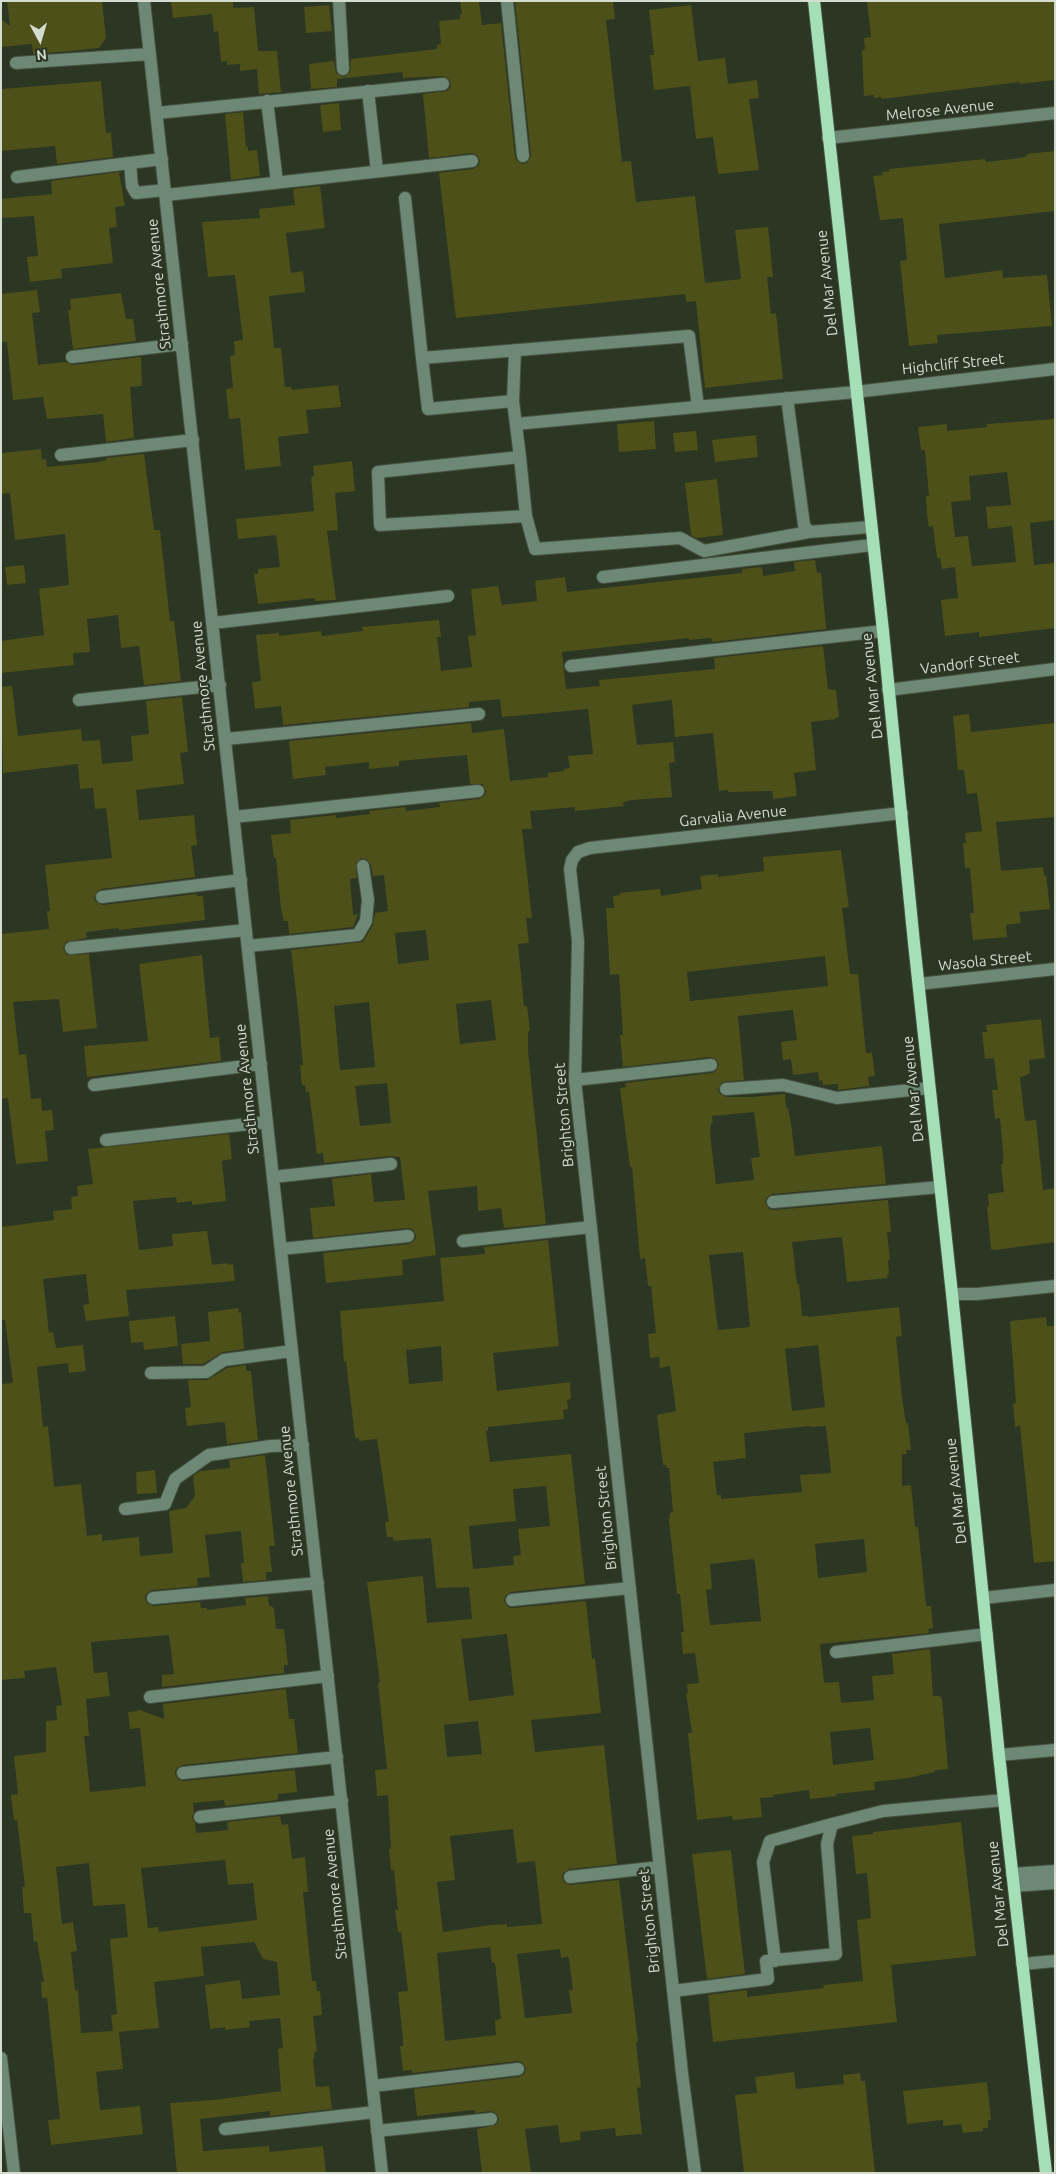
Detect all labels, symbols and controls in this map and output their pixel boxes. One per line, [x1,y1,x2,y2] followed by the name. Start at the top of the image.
[15,15,65,65] north arrow
[36,46,48,63] text: N
[885,95,995,125] street label: Melrose Avenue
[143,218,175,350] street label: Strathmore Avenue
[812,229,842,337] street label: Del Mar Avenue
[901,350,1005,378] street label: Highcliff Street
[187,620,219,752] street label: Strathmore Avenue
[857,632,887,740] street label: Del Mar Avenue
[919,648,1021,678] street label: Vandorf Street
[678,801,788,831] street label: Garvalia Avenue
[938,947,1032,975] street label: Wasola Street
[231,1023,263,1155] street label: Strathmore Avenue
[898,1035,928,1143] street label: Del Mar Avenue
[550,1062,578,1168] street label: Brighton Street
[275,1425,307,1557] street label: Strathmore Avenue
[941,1437,971,1545] street label: Del Mar Avenue
[592,1465,620,1571] street label: Brighton Street
[319,1828,351,1960] street label: Strathmore Avenue
[983,1840,1013,1948] street label: Del Mar Avenue
[635,1868,663,1974] street label: Brighton Street

